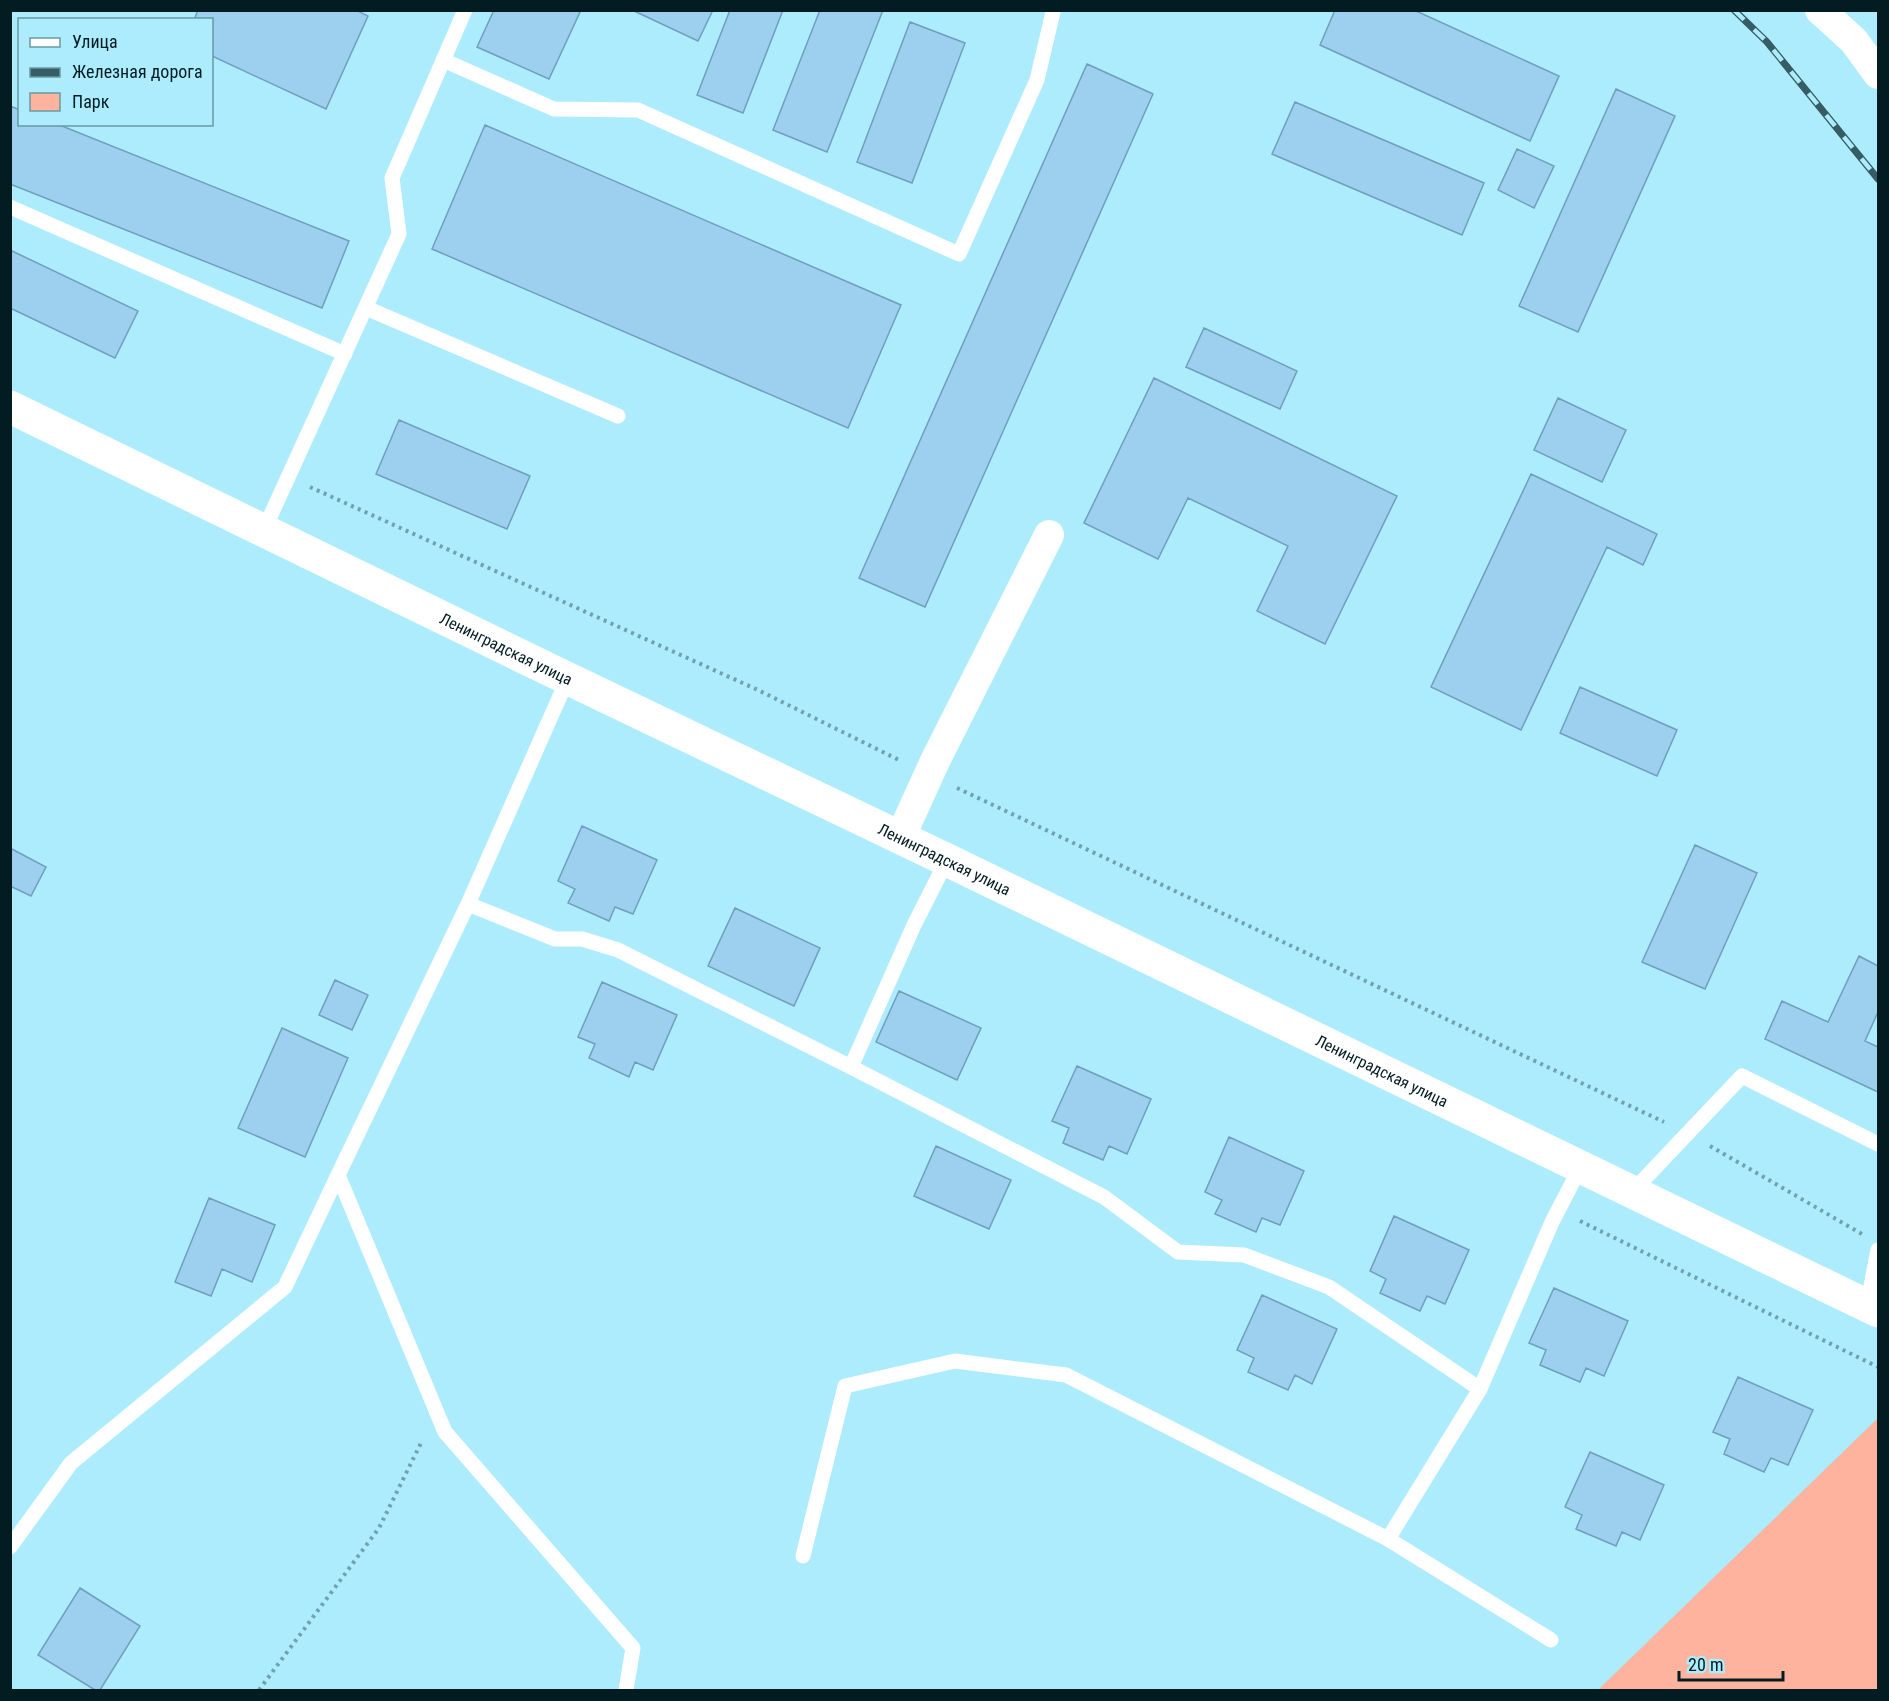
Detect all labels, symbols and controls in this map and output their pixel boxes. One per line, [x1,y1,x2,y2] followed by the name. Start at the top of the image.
[18,18,213,126] legend
[72,31,118,52] text: Улица
[72,61,203,82] text: Железная дорога
[72,91,110,112] text: Парк
[437,609,575,689] street label: Ленинградская улица
[875,819,1014,899] street label: Ленинградская улица
[1312,1031,1451,1111] street label: Ленинградская улица
[1679,1644,1782,1682] scale bar
[1688,1654,1723,1675] text: 20 m

